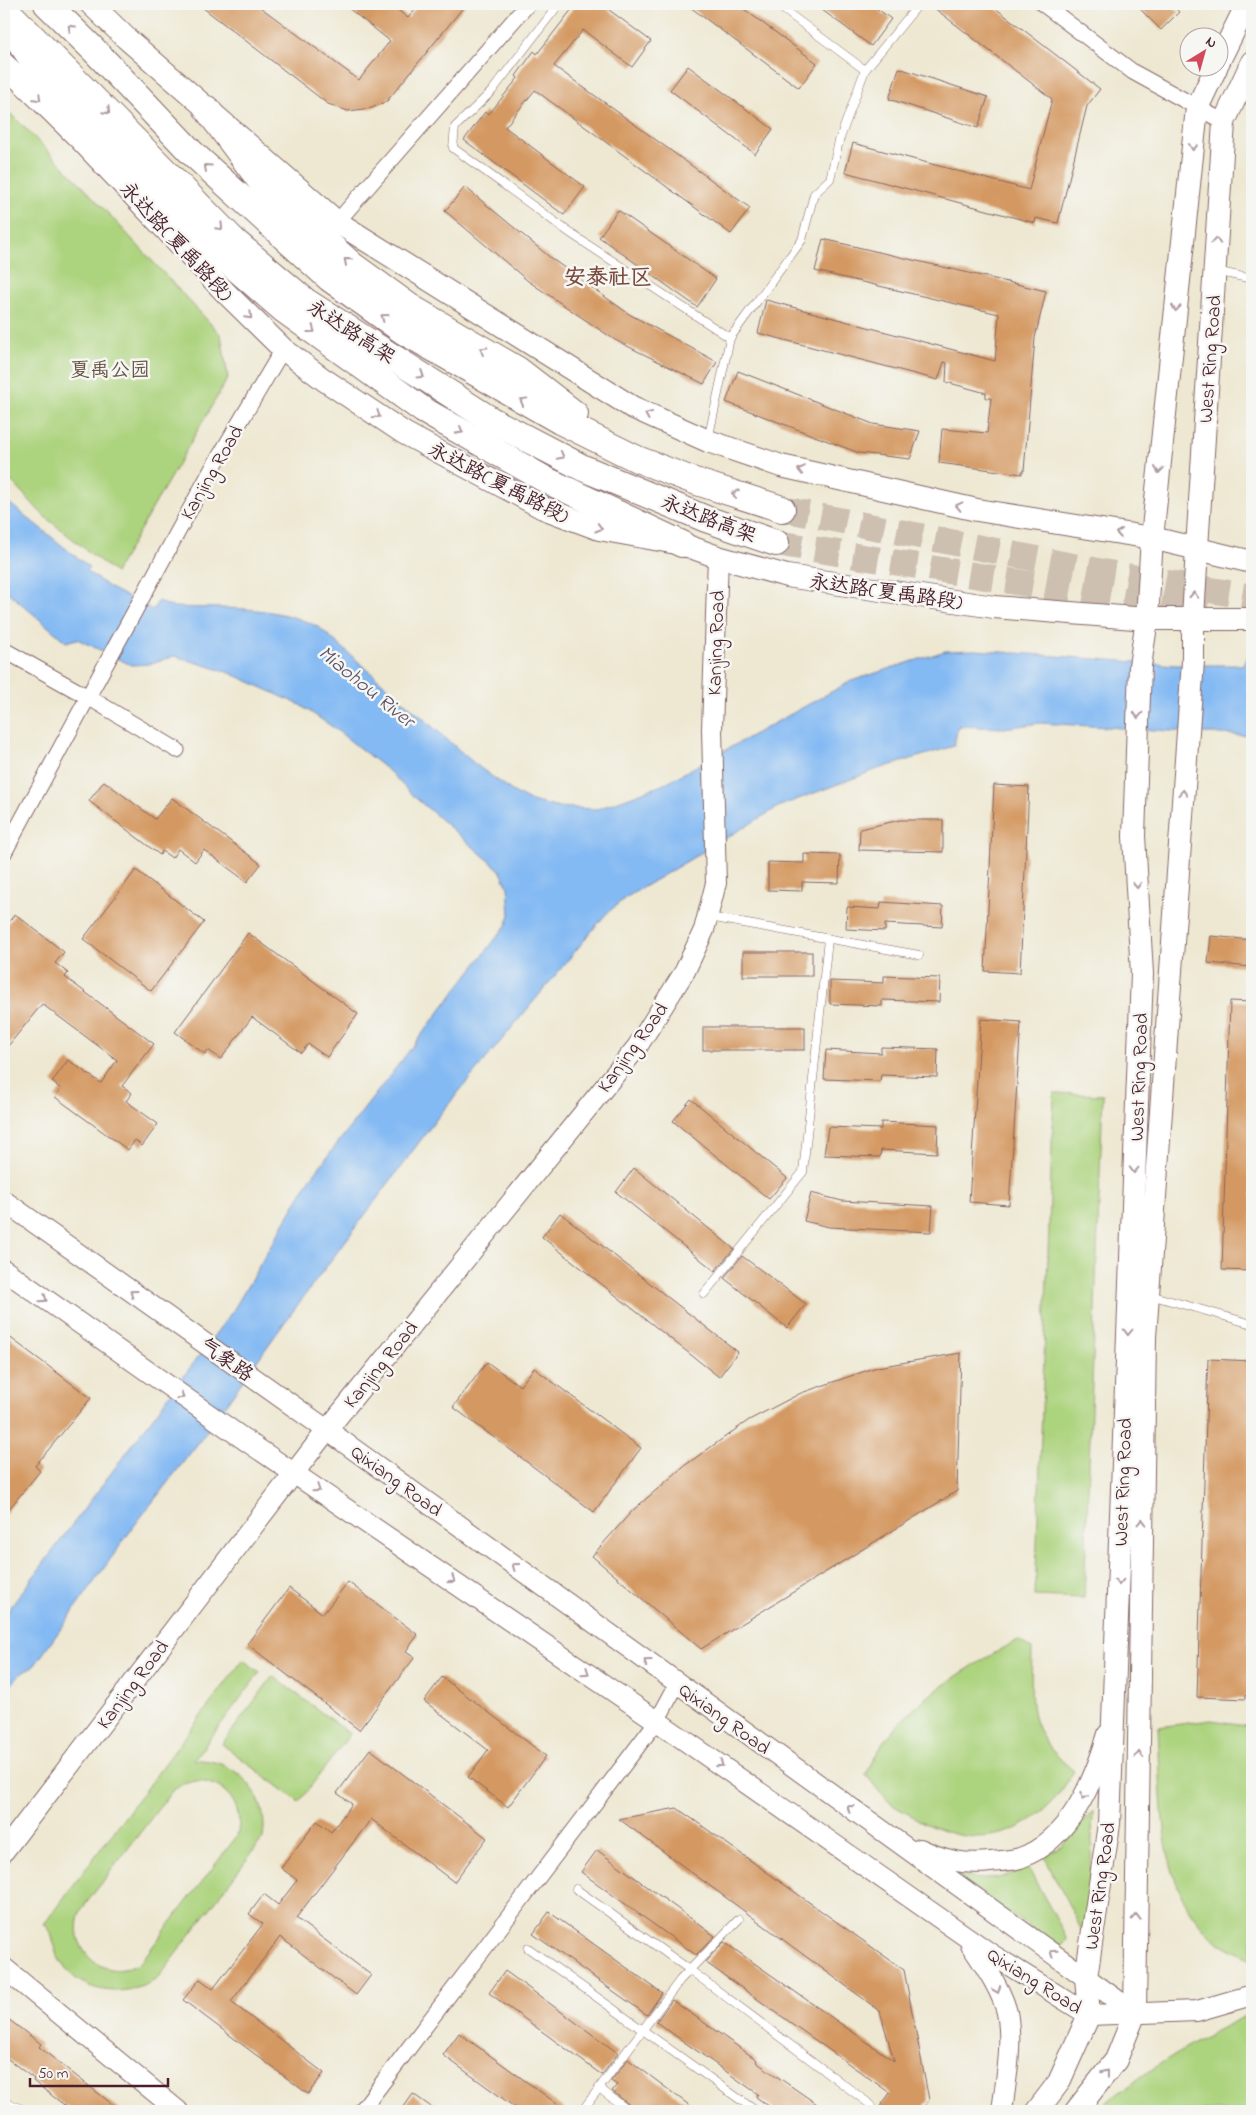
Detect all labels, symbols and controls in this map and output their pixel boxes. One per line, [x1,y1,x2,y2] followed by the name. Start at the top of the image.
[68,25,77,34] one-way arrow
[1178,28,1228,78] north arrow
[1201,32,1221,54] text: N
[33,92,42,101] one-way arrow
[101,105,110,114] one-way arrow
[1188,143,1199,151] one-way arrow
[204,164,213,173] one-way arrow
[112,176,239,309] street label: 永达路(夏禹路段)
[215,221,224,230] one-way arrow
[1211,237,1222,245] one-way arrow
[344,257,353,266] one-way arrow
[564,263,652,295] district label: 安泰社区
[301,294,400,372] street label: 永达路高架
[1193,294,1231,424] street label: West Ring Road
[1171,305,1182,313] one-way arrow
[243,310,252,319] one-way arrow
[381,315,390,323] one-way arrow
[306,324,315,333] one-way arrow
[479,346,488,356] one-way arrow
[70,357,150,386] park label: 夏禹公园
[415,369,424,379] one-way arrow
[519,397,528,407] one-way arrow
[371,409,381,418] one-way arrow
[644,410,653,421] one-way arrow
[174,420,253,527] street label: Kanjing Road
[455,425,464,435] one-way arrow
[423,436,573,532] street label: 永达路(夏禹路段)
[556,450,565,460] one-way arrow
[796,465,805,476] one-way arrow
[1154,466,1165,474] one-way arrow
[656,489,760,552] street label: 永达路高架
[732,490,740,500] one-way arrow
[955,501,964,512] one-way arrow
[594,523,602,533] one-way arrow
[1115,528,1124,538] one-way arrow
[807,568,964,619] street label: 永达路(夏禹路段)
[701,590,735,696] street label: Kanjing Road
[1188,591,1199,599] one-way arrow
[311,639,422,737] water label: Miaohou River
[1133,711,1144,719] one-way arrow
[1177,789,1188,797] one-way arrow
[1131,881,1142,889] one-way arrow
[591,997,678,1100] street label: Kanjing Road
[1124,1012,1158,1142] street label: West Ring Road
[1129,1166,1140,1174] one-way arrow
[130,1291,139,1299] one-way arrow
[38,1293,47,1302] one-way arrow
[338,1316,427,1416] street label: Kanjing Road
[1123,1328,1134,1336] one-way arrow
[193,1332,259,1391] street label: 气象路
[175,1390,185,1399] one-way arrow
[1108,1417,1142,1547] street label: West Ring Road
[343,1439,447,1526] street label: Qixiang Road
[312,1483,321,1492] one-way arrow
[1137,1518,1147,1526] one-way arrow
[511,1563,521,1572] one-way arrow
[446,1574,455,1583] one-way arrow
[1113,1578,1124,1586] one-way arrow
[91,1635,178,1737] street label: Kanjing Road
[643,1659,653,1668] one-way arrow
[580,1666,590,1675] one-way arrow
[671,1677,775,1764] street label: Qixiang Road
[1134,1751,1144,1758] one-way arrow
[714,1758,723,1767] one-way arrow
[1080,1791,1090,1800] one-way arrow
[846,1805,855,1814] one-way arrow
[1078,1821,1126,1952] street label: West Ring Road
[1131,1913,1141,1921] one-way arrow
[980,1941,1087,2024] street label: Qixiang Road
[1050,1951,1059,1959] one-way arrow
[991,1985,1001,1994] one-way arrow
[30,2055,168,2087] scale bar
[38,2063,69,2085] text: 50 m
[1101,2070,1109,2079] one-way arrow

